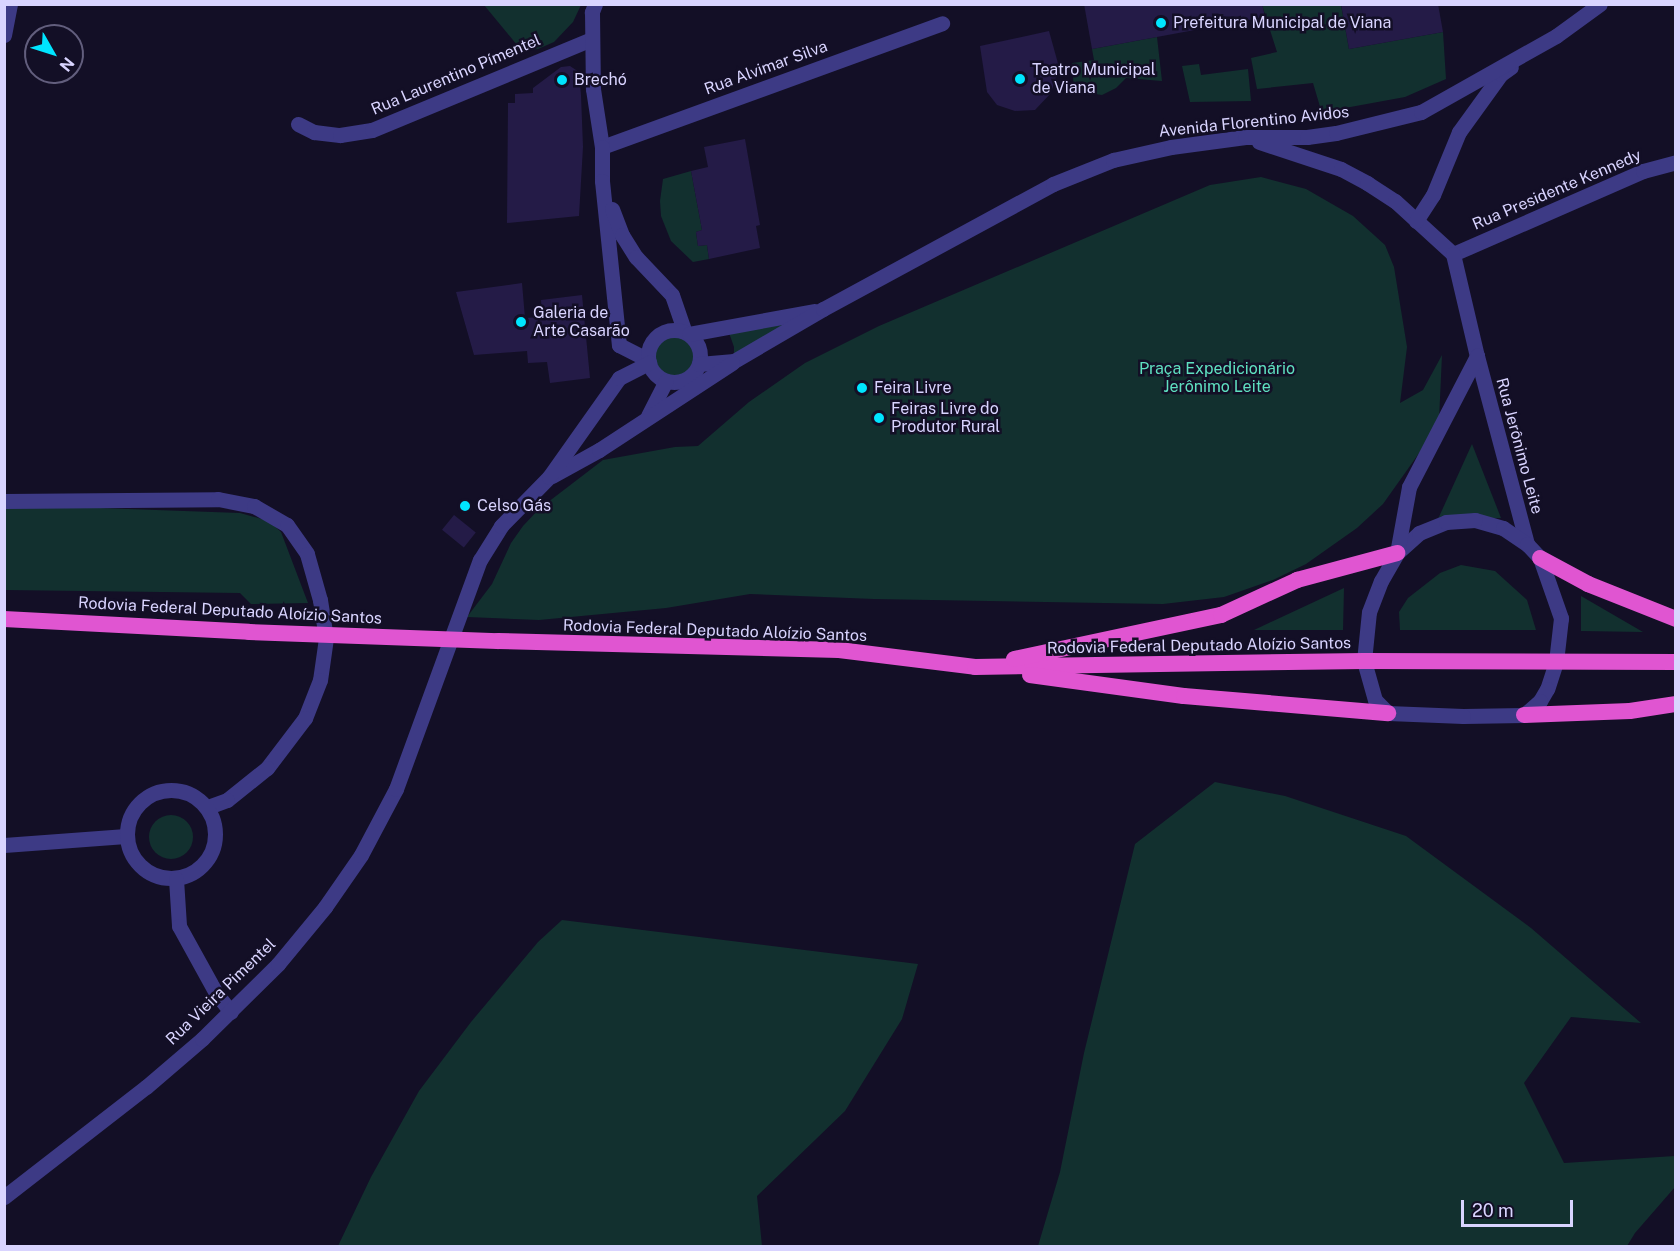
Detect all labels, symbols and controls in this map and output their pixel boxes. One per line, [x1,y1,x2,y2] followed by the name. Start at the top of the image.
[1173,13,1392,33] place label: Prefeitura Municipal de Viana
[1154,16,1168,30] marker: Prefeitura Municipal de Viana
[24,24,84,84] north arrow
[368,31,544,119] street label: Rua Laurentino Pímentel
[702,37,830,99] street label: Rua Alvimar Silva
[56,54,78,75] text: N
[1032,60,1156,98] place label: Teatro Municipal de Viana
[574,70,627,90] place label: Brechó
[1013,72,1027,86] marker: Teatro Municipal de Viana
[555,73,569,87] marker: Brechó
[1158,102,1350,142] street label: Avenida Florentino Avidos
[1470,146,1644,234] street label: Rua Presidente Kennedy
[533,303,630,341] place label: Galeria de Arte Casarão
[514,315,528,329] marker: Galeria de Arte Casarão
[1139,359,1295,397] park label: Praça Expedicionário Jerônimo Leite
[1492,376,1546,516] street label: Rua Jerônimo Leite
[874,378,952,398] place label: Feira Livre
[855,381,869,395] marker: Feira Livre
[891,399,1000,437] place label: Feiras Livre do Produtor Rural
[872,411,886,425] marker: Feiras Livre do Produtor Rural
[477,496,551,516] place label: Celso Gás
[458,499,472,513] marker: Celso Gás
[77,593,383,629] street label: Rodovia Federal Deputado Aloízio Santos
[562,616,868,646] street label: Rodovia Federal Deputado Aloízio Santos
[1047,634,1351,658] street label: Rodovia Federal Deputado Aloízio Santos
[162,935,280,1049] street label: Rua Vieira Pimentel
[1464,1188,1576,1226] scale bar
[1472,1200,1514,1221] text: 20 m

